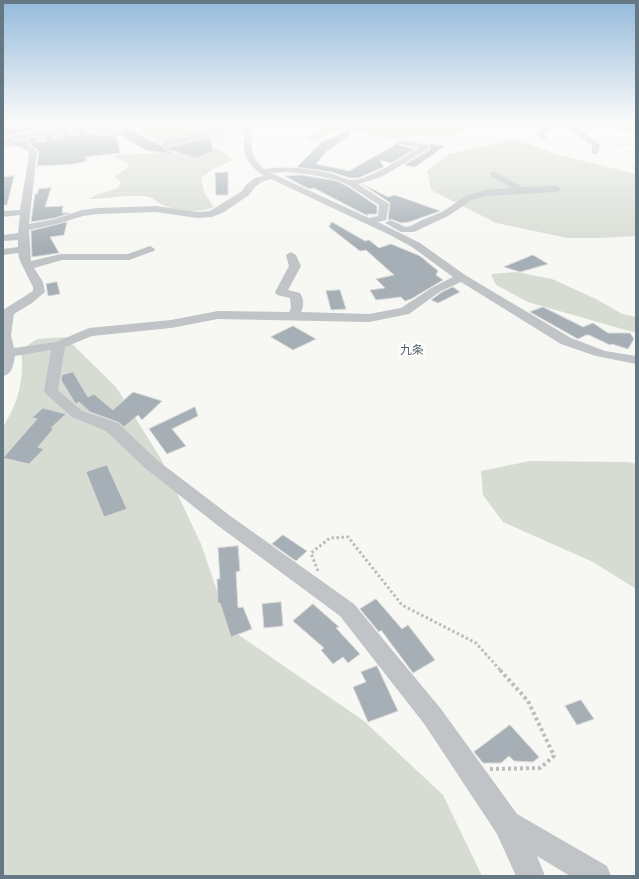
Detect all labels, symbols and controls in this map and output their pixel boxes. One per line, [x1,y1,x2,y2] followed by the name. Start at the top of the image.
[400,344,424,358] district label: 九条

